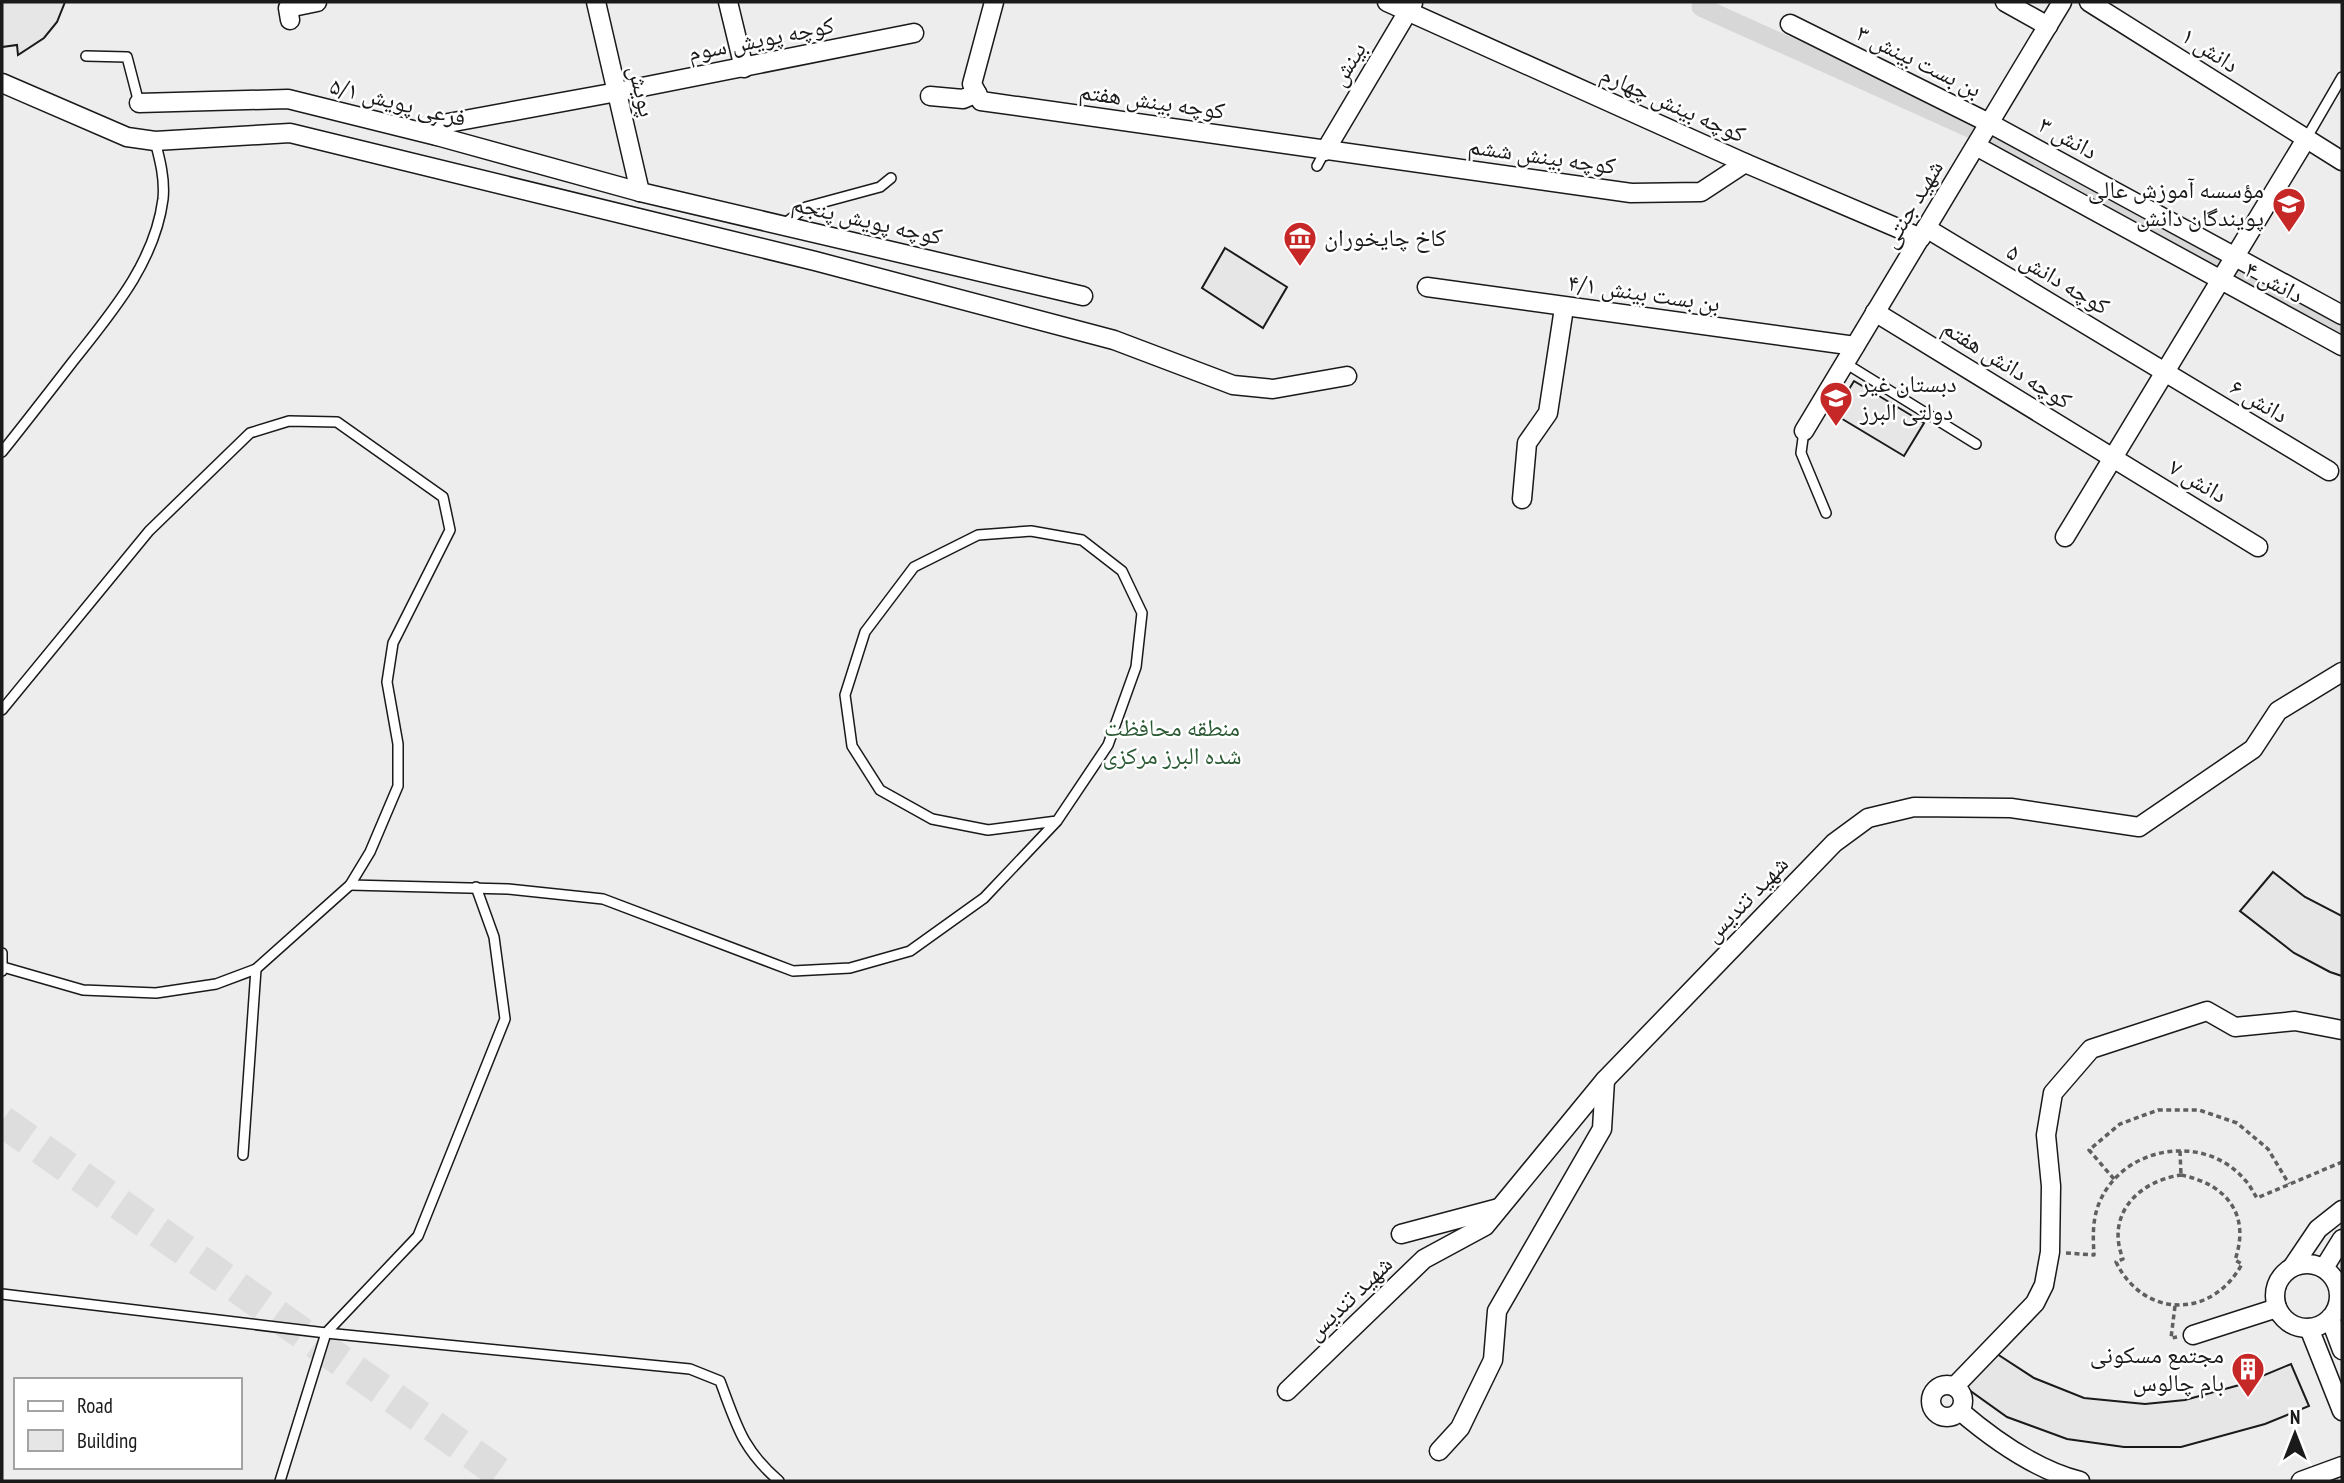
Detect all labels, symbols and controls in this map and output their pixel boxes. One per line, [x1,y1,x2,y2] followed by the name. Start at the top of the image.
[685,9,837,69] street label: کوچه پویش سوم
[1852,17,1987,104] street label: بن بست بینش ۳
[2176,20,2245,80] street label: دانش ۱
[1322,36,1373,92] street label: بینش
[1595,58,1751,150] street label: کوچه بینش چهارم
[622,62,663,120] street label: پویش
[327,70,469,133] street label: فرعی پویش ۵/۱
[1077,75,1227,127] street label: کوچه بینش هفتم
[2033,109,2103,166] street label: دانش ۳
[1466,130,1618,182] street label: کوچه بینش ششم
[1873,154,1950,253] street label: شهید جنتی
[2088,174,2264,233] place label: مؤسسه آموزش عالی پویندگان دانش
[2270,185,2308,234] school or university icon: مؤسسه آموزش عالی پویندگان دانش
[789,187,945,253] street label: کوچه پویش پنجم
[1281,219,1319,268] museum icon: کاخ چایخوران
[1324,222,1446,253] place label: کاخ چایخوران
[2001,236,2116,321] street label: کوچه دانش ۵
[2239,253,2309,310] street label: دانش ۴
[1566,266,1722,319] street label: بن بست بینش ۴/۱
[1936,311,2078,417] street label: کوچه دانش هفتم
[1859,368,1957,427] place label: دبستان غیر دولتی البرز
[2224,371,2294,430] street label: دانش ۶
[1817,379,1855,428] school or university icon: دبستان غیر دولتی البرز
[2163,451,2233,510] street label: دانش ۷
[1102,712,1242,771] park label: منطقه محافظت شده البرز مرکزی
[1697,849,1795,949] street label: شهید تندیس
[1299,1249,1399,1347] street label: شهید تندیس
[2090,1339,2224,1399] place label: مجتمع مسکونی بام چالوس
[2229,1350,2267,1399] building icon: مجتمع مسکونی بام چالوس
[14,1378,242,1469] legend
[77,1392,113,1419] text: Road
[2260,1399,2330,1469] north arrow
[2290,1405,2300,1429] text: N
[77,1427,137,1454] text: Building

